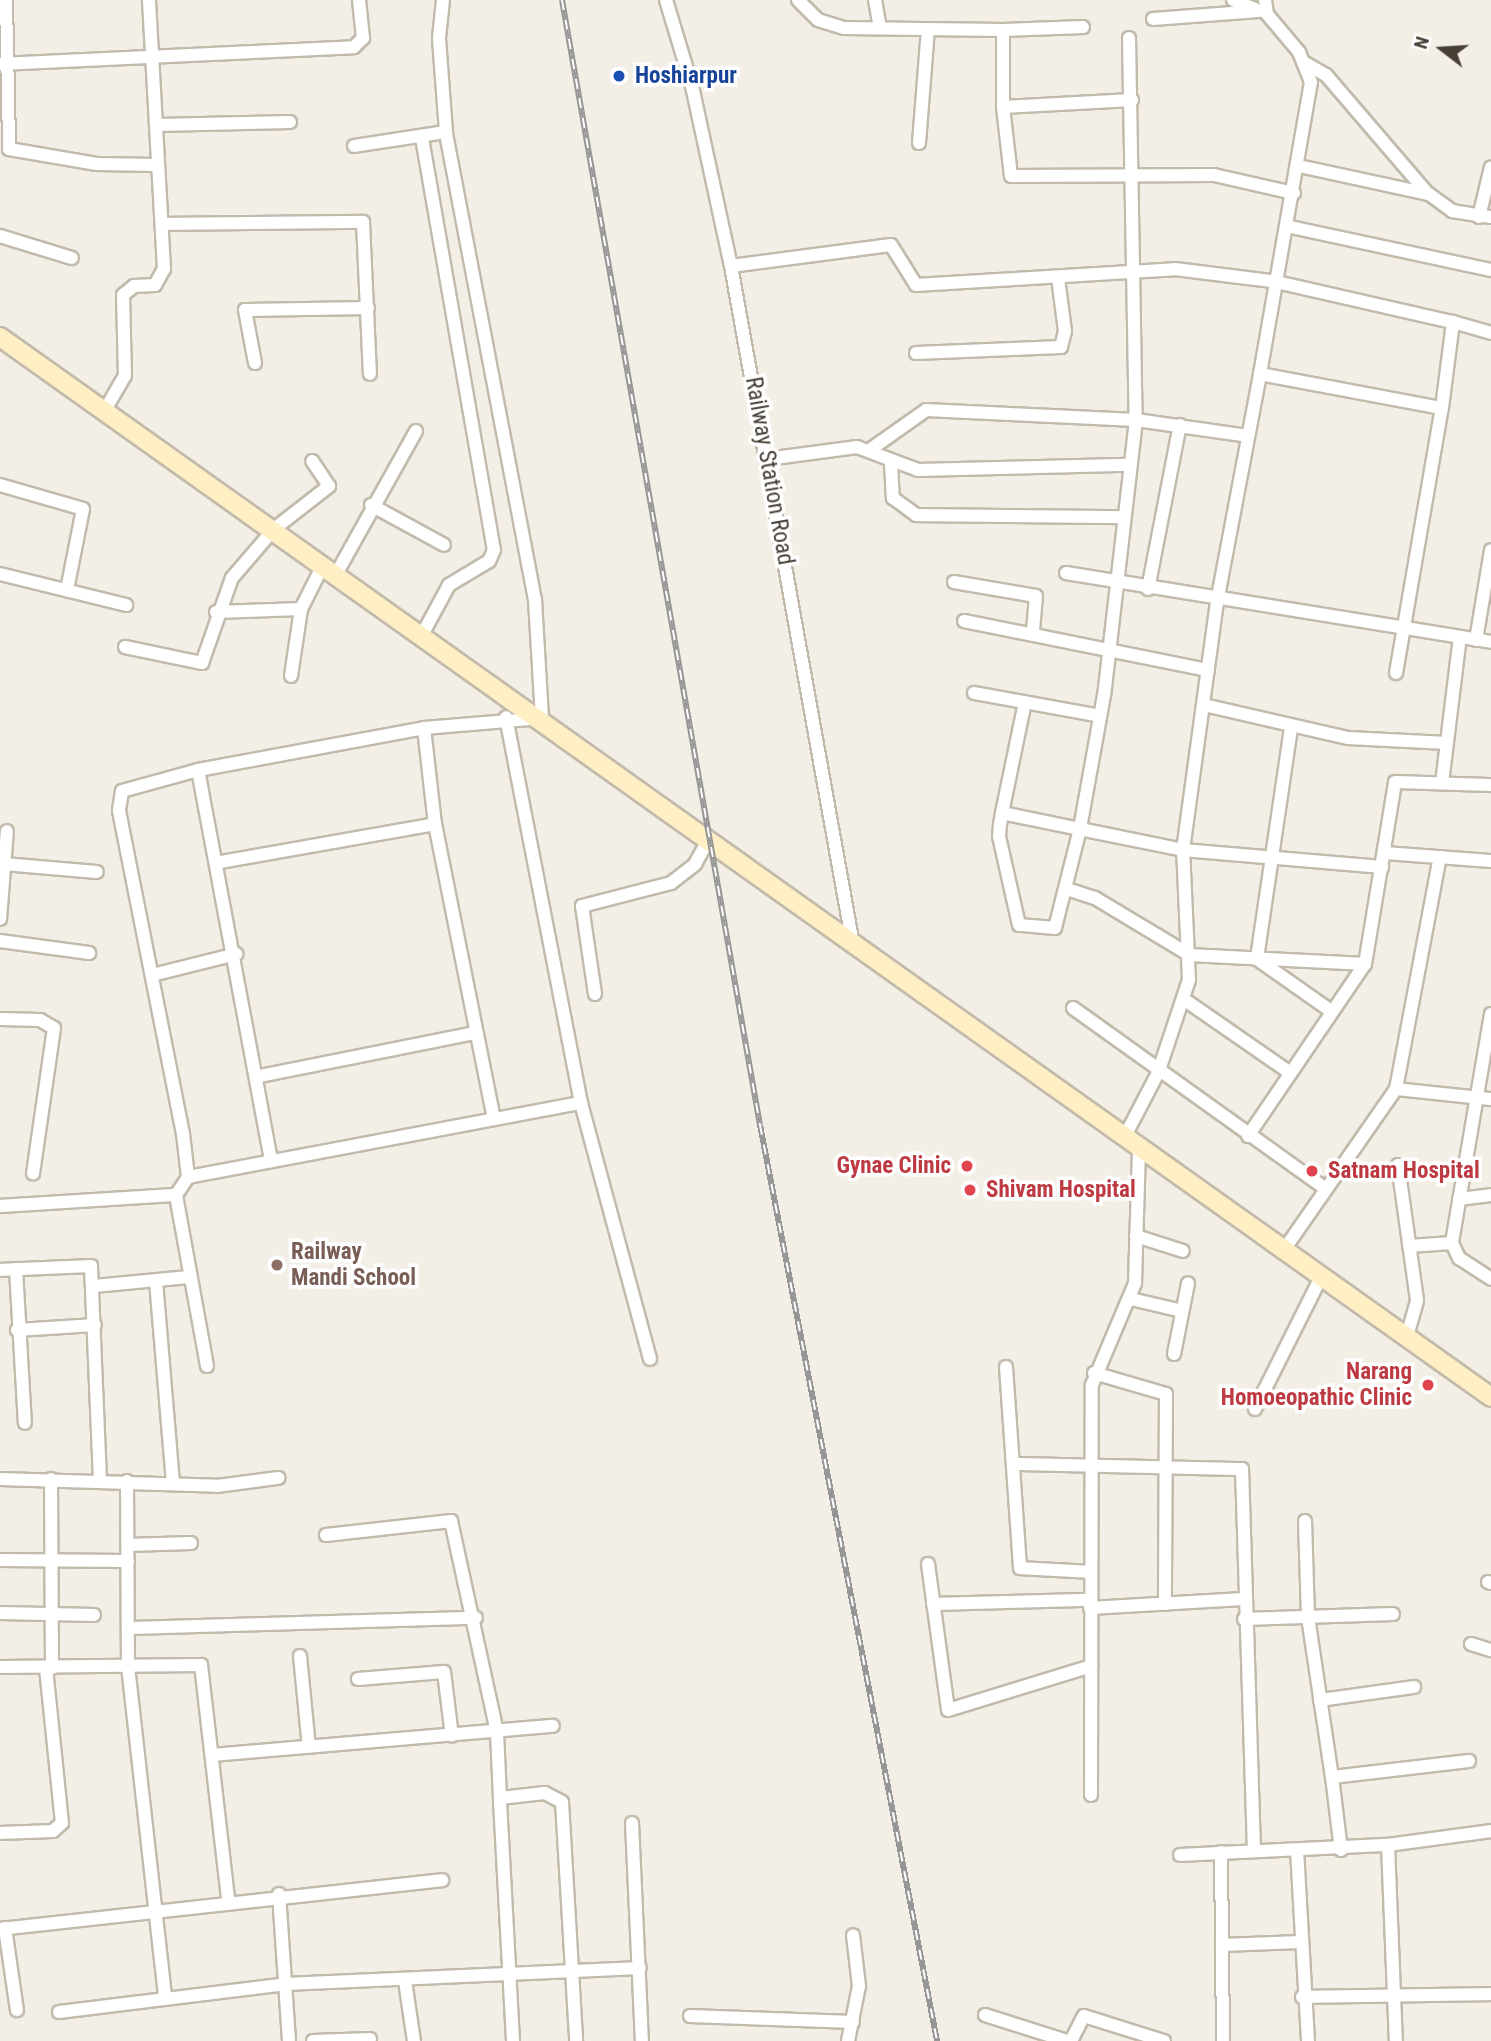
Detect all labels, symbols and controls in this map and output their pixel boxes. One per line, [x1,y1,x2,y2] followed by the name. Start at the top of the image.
[1407,14,1477,84] north arrow
[1409,34,1434,52] text: N
[635,62,737,90] place label: Hoshiarpur
[609,66,629,86] marker: Hoshiarpur
[739,375,799,567] street label: Railway Station Road
[836,1152,951,1180] place label: Gynae Clinic
[957,1156,977,1176] marker: Gynae Clinic
[1328,1157,1480,1185] place label: Satnam Hospital
[1302,1161,1322,1181] marker: Satnam Hospital
[986,1176,1136,1204] place label: Shivam Hospital
[960,1180,980,1200] marker: Shivam Hospital
[291,1238,416,1292] place label: Railway Mandi School
[269,1257,285,1273] marker: Railway Mandi School
[1221,1358,1412,1412] place label: Narang Homoeopathic Clinic
[1418,1375,1438,1395] marker: Narang Homoeopathic Clinic

